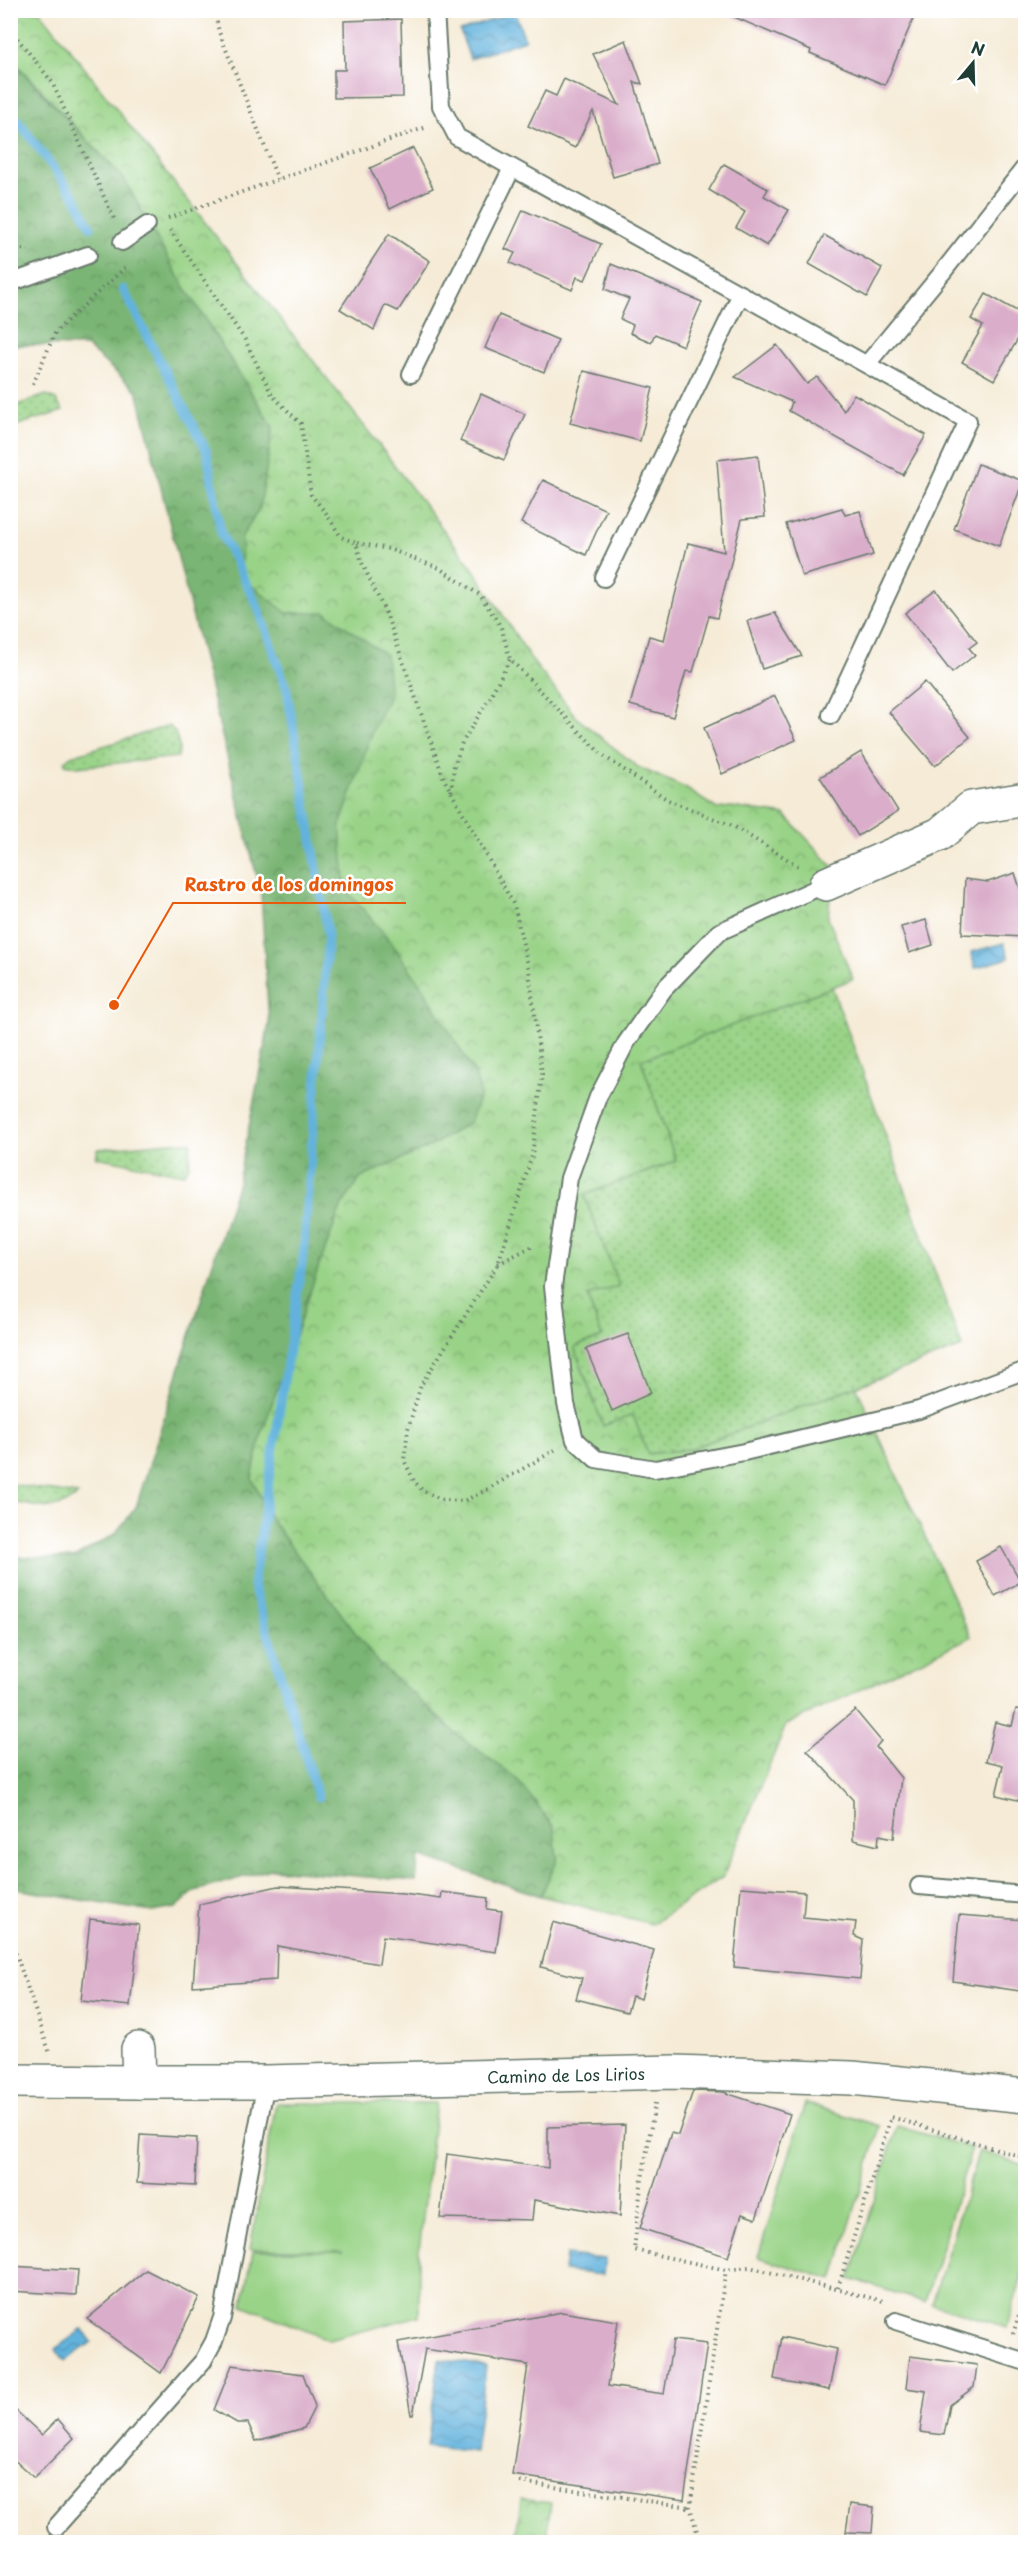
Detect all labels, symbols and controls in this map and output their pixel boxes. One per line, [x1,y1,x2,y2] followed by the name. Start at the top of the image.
[943,33,1003,93] north arrow
[968,34,988,61] text: N
[173,867,406,903] callout: Rastro de los domingos
[184,870,394,897] text: Rastro de los domingos
[487,2061,645,2089] street label: Camino de Los Lirios

